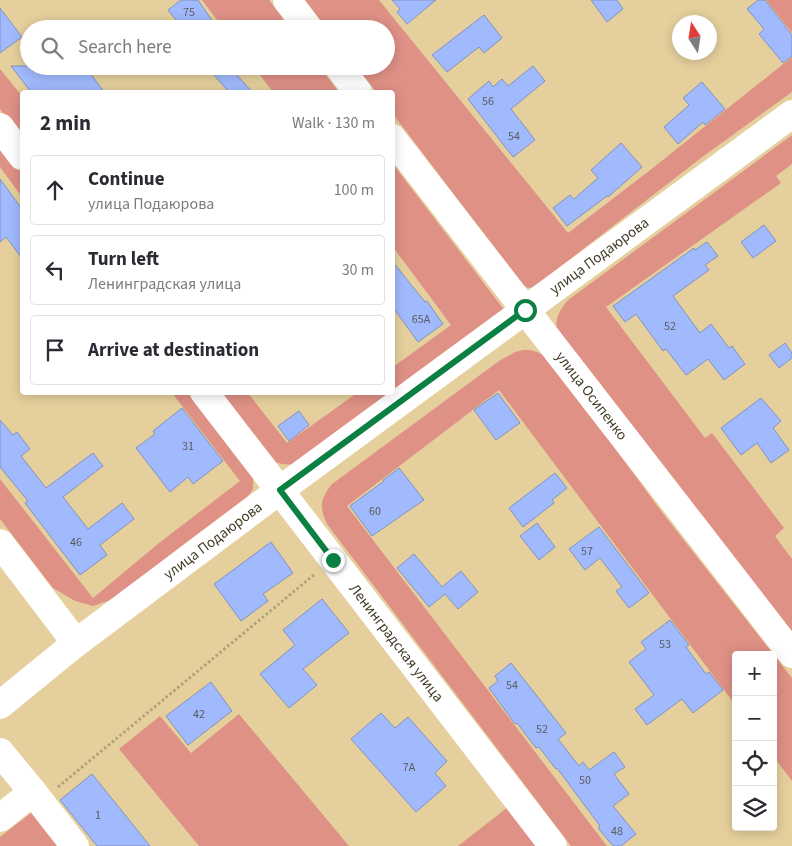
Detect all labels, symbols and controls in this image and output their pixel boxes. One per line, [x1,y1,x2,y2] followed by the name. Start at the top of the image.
[183,4,195,21] house number: 75
[672,15,717,60] north arrow
[20,20,395,75] search box
[38,34,66,62] icon: search
[78,34,172,61] text: Search here
[482,93,494,110] house number: 56
[40,108,91,138] text: 2 min
[292,112,375,134] text: Walk · 130 m
[508,128,520,145] house number: 54
[88,166,165,193] text: Continue
[41,176,69,204] icon: ahead
[334,179,374,201] text: 100 m
[88,193,214,215] text: улица Подаюрова
[545,212,653,299] street label: улица Подаюрова
[88,246,159,273] text: Turn left
[41,256,69,284] icon: left
[342,259,374,281] text: 30 m
[88,273,241,295] text: Ленинградская улица
[514,299,537,322] route start
[412,311,431,328] house number: 65А
[664,318,676,335] house number: 52
[41,336,69,364] icon: arrive
[88,337,259,364] text: Arrive at destination
[551,347,633,444] street label: улица Осипенко
[182,438,194,455] house number: 31
[159,496,266,584] street label: улица Подаюрова
[369,503,381,520] house number: 60
[70,534,82,551] house number: 46
[581,543,593,560] house number: 57
[322,549,345,572] route end
[344,579,449,706] street label: Ленинградская улица
[659,636,671,653] house number: 53
[732,651,777,831] map controls
[732,651,777,696] button: +
[506,677,518,694] house number: 54
[732,696,777,741] button: −
[193,706,205,723] house number: 42
[536,721,548,738] house number: 52
[732,741,777,786] button: locate
[403,759,416,776] house number: 7А
[579,772,591,789] house number: 50
[732,786,777,831] button: layers
[95,807,101,824] house number: 1
[611,823,623,840] house number: 48

